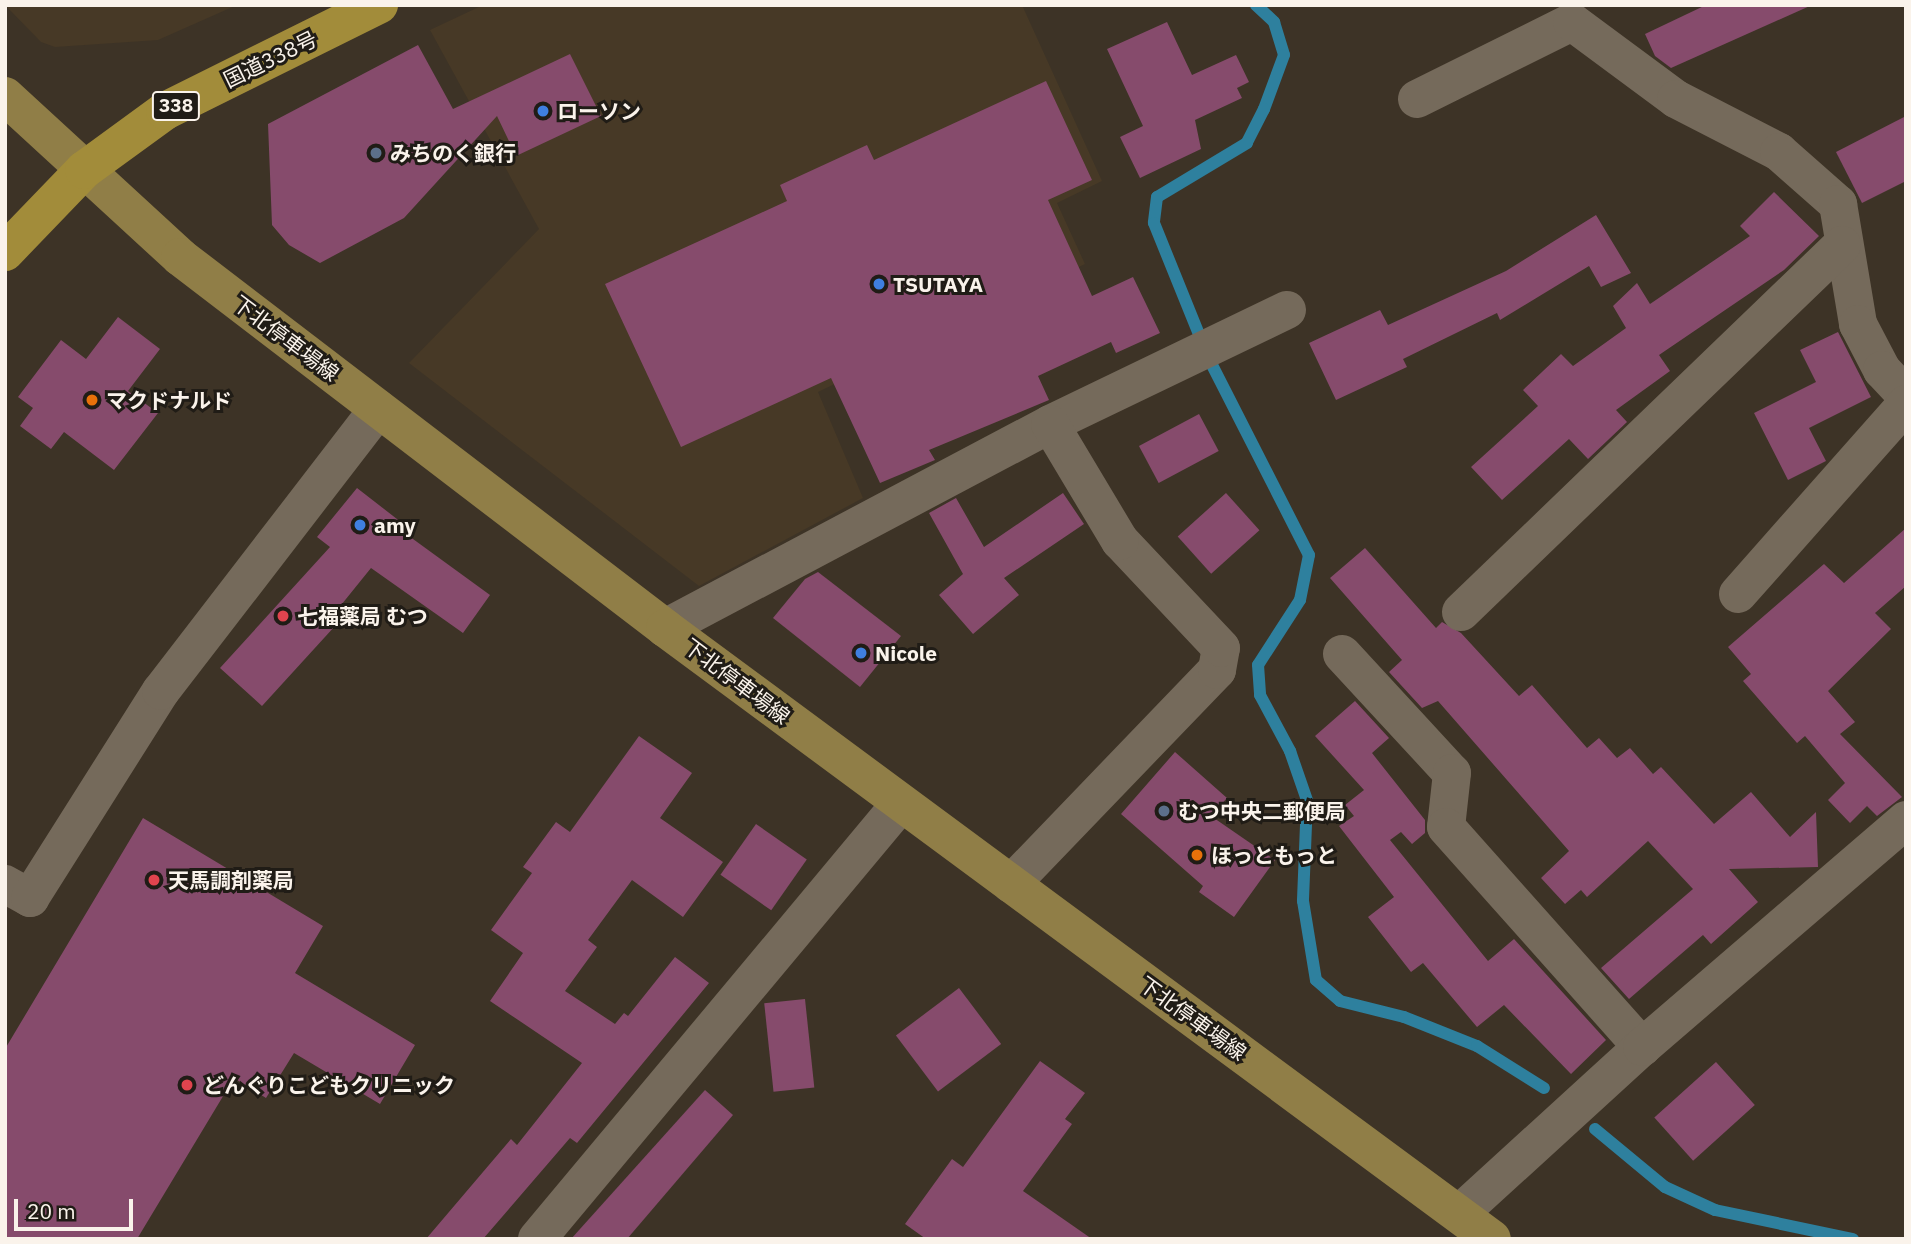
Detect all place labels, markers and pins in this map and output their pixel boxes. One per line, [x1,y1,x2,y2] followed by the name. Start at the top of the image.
[557,98,641,124] place label: ローソン
[535,103,551,119] marker: ローソン
[390,140,516,166] place label: みちのく銀行
[368,145,384,161] marker: みちのく銀行
[893,271,983,297] place label: TSUTAYA
[871,276,887,292] marker: TSUTAYA
[106,387,232,413] place label: マクドナルド
[84,392,100,408] marker: マクドナルド
[374,512,416,538] place label: amy
[352,517,368,533] marker: amy
[297,603,428,629] place label: 七福薬局 むつ
[275,608,291,624] marker: 七福薬局 むつ
[875,640,937,666] place label: Nicole
[853,645,869,661] marker: Nicole
[1178,798,1346,824] place label: むつ中央二郵便局
[1156,803,1172,819] marker: むつ中央二郵便局
[1211,842,1337,868] place label: ほっともっと
[1189,847,1205,863] marker: ほっともっと
[168,867,294,893] place label: 天馬調剤薬局
[146,872,162,888] marker: 天馬調剤薬局
[203,1072,455,1098] place label: どんぐりこどもクリニック
[177,1075,197,1095] marker: どんぐりこどもクリニック

